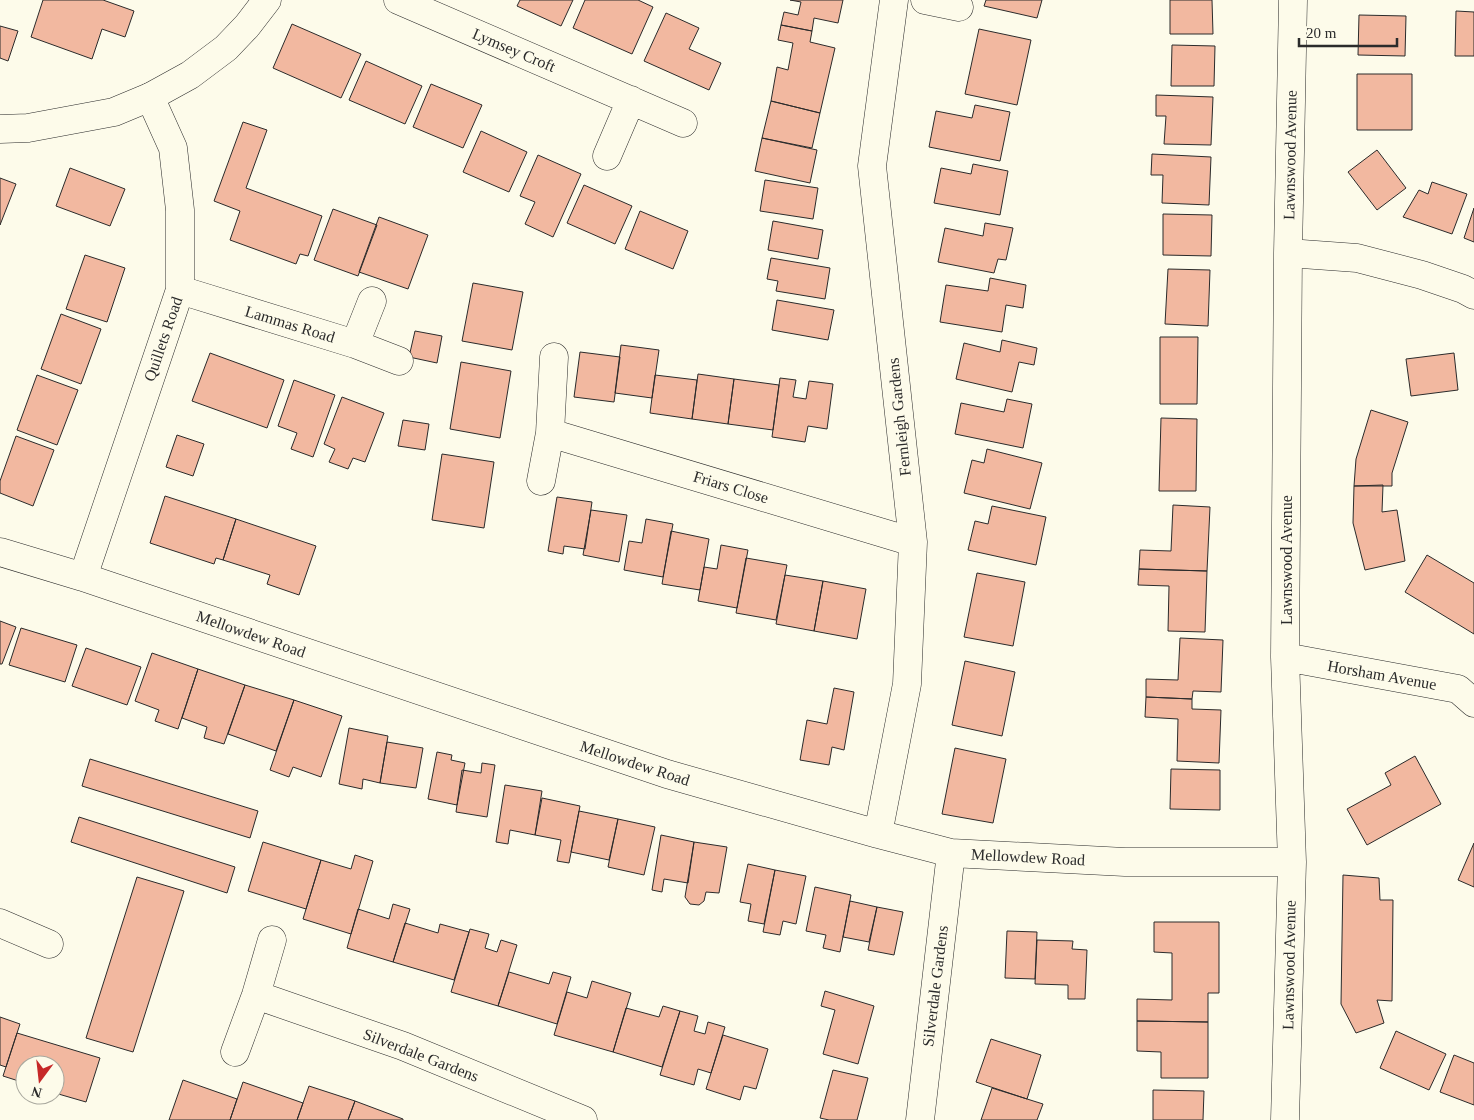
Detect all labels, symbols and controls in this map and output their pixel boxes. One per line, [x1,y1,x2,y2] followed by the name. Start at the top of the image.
[1299,15,1396,47] scale bar
[470,25,559,76] street label: Lymsey Croft
[1306,25,1337,41] text: 20 m
[1280,90,1300,220] street label: Lawnswood Avenue
[141,294,185,384] street label: Quillets Road
[243,302,337,346] street label: Lammas Road
[884,357,915,477] street label: Fernleigh Gardens
[691,468,771,506] street label: Friars Close
[1278,495,1295,625] street label: Lawnswood Avenue
[194,607,308,661] street label: Mellowdew Road
[1326,657,1438,693] street label: Horsham Avenue
[578,737,692,789] street label: Mellowdew Road
[971,846,1085,868] street label: Mellowdew Road
[1279,900,1299,1030] street label: Lawnswood Avenue
[919,924,951,1048] street label: Silverdale Gardens
[361,1025,481,1085] street label: Silverdale Gardens
[15,1055,65,1105] north arrow
[30,1084,44,1101] text: N

